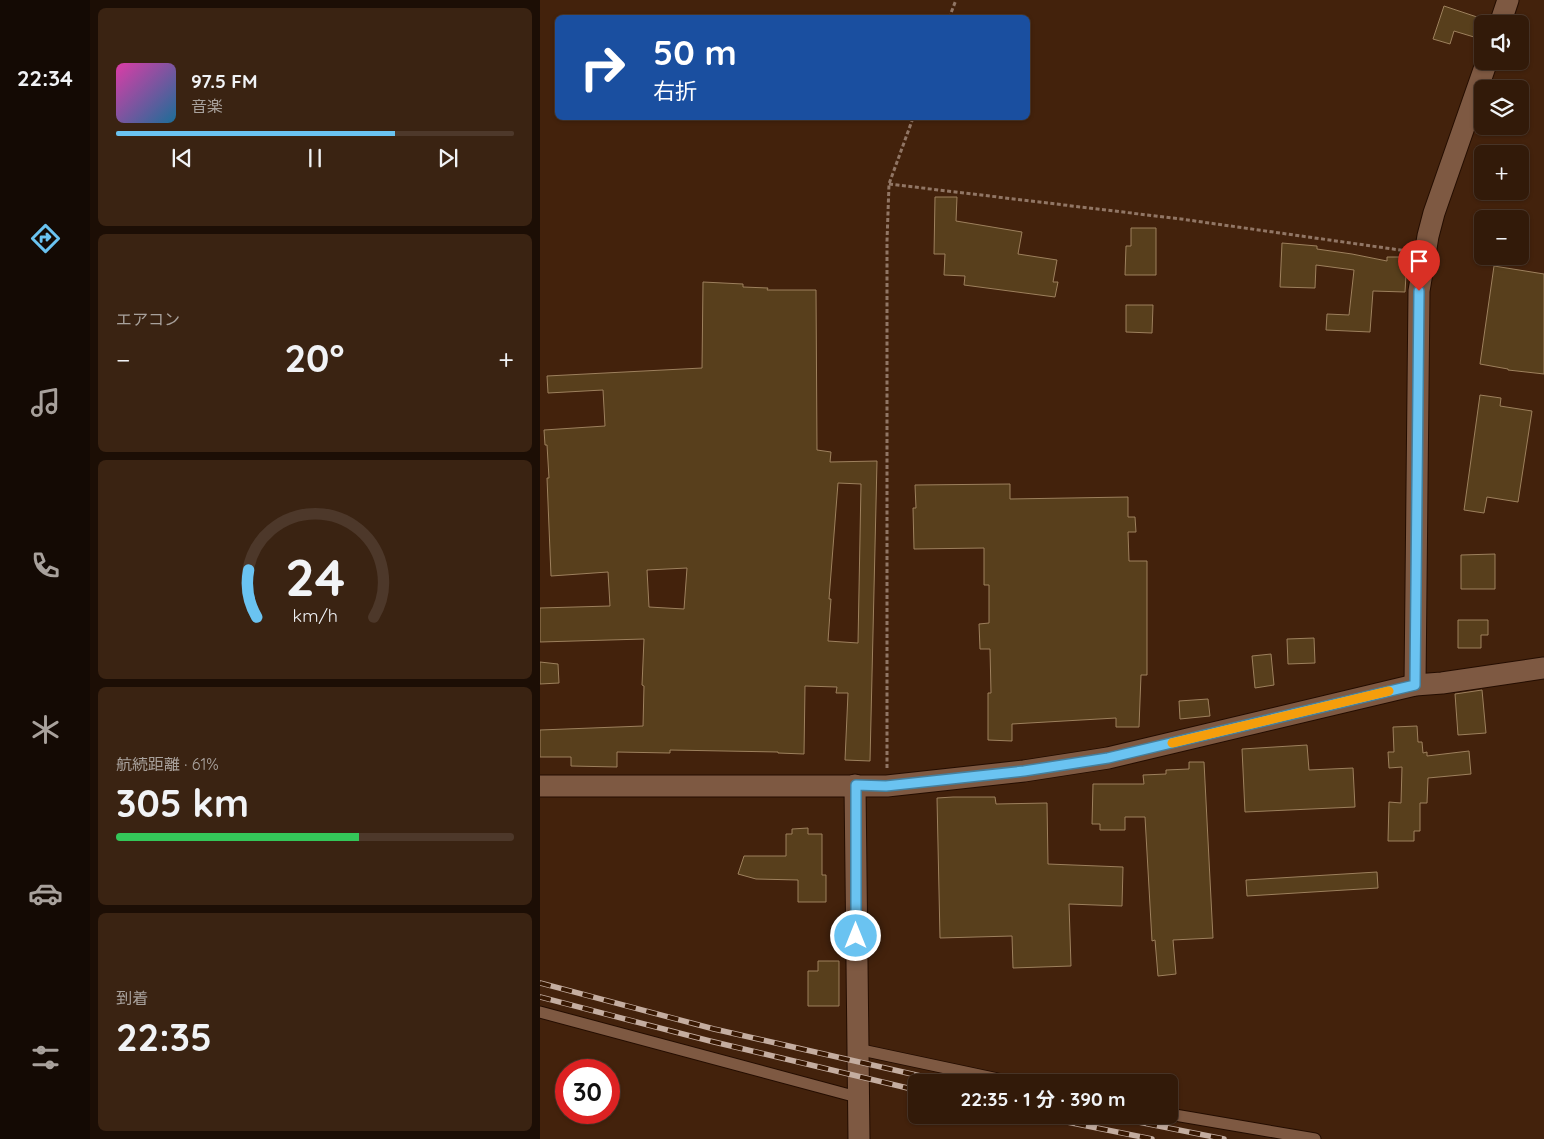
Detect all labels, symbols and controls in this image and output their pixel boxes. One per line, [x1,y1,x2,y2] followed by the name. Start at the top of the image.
[1474,15,1529,265] map controls
[1474,15,1529,70] button: sound
[653,30,737,74] text: 50 m
[570,35,635,100] icon: right
[17,64,73,92] text: 22:34
[191,69,258,93] text: 97.5 FM
[653,77,697,105] text: 右折
[1474,80,1529,135] button: layers
[191,96,223,116] text: 音楽
[168,144,196,172] icon: previous
[301,144,329,172] icon: pause
[434,144,462,172] icon: next
[1474,145,1529,200] button: +
[1474,210,1529,265] button: −
[28,221,63,256] icon: directions
[1398,240,1440,291] pin
[1405,247,1433,275] icon: arrive
[116,309,180,329] text: エアコン
[284,334,344,382] text: 20°
[116,342,131,377] text: −
[498,342,514,377] text: +
[28,385,63,420] icon: music
[285,544,345,609] text: 24
[28,548,63,583] icon: phone
[292,604,338,626] text: km/h
[28,712,63,747] icon: climate
[116,754,219,774] text: 航続距離 · 61%
[116,779,249,827] text: 305 km
[28,876,63,911] icon: car
[829,909,881,961] position arrow
[116,988,148,1008] text: 到着
[116,1013,212,1061] text: 22:35
[28,1040,63,1075] icon: filters
[555,1059,620,1124] speed limit sign: 30
[961,1087,1125,1111] text: 22:35 · 1 分 · 390 m

